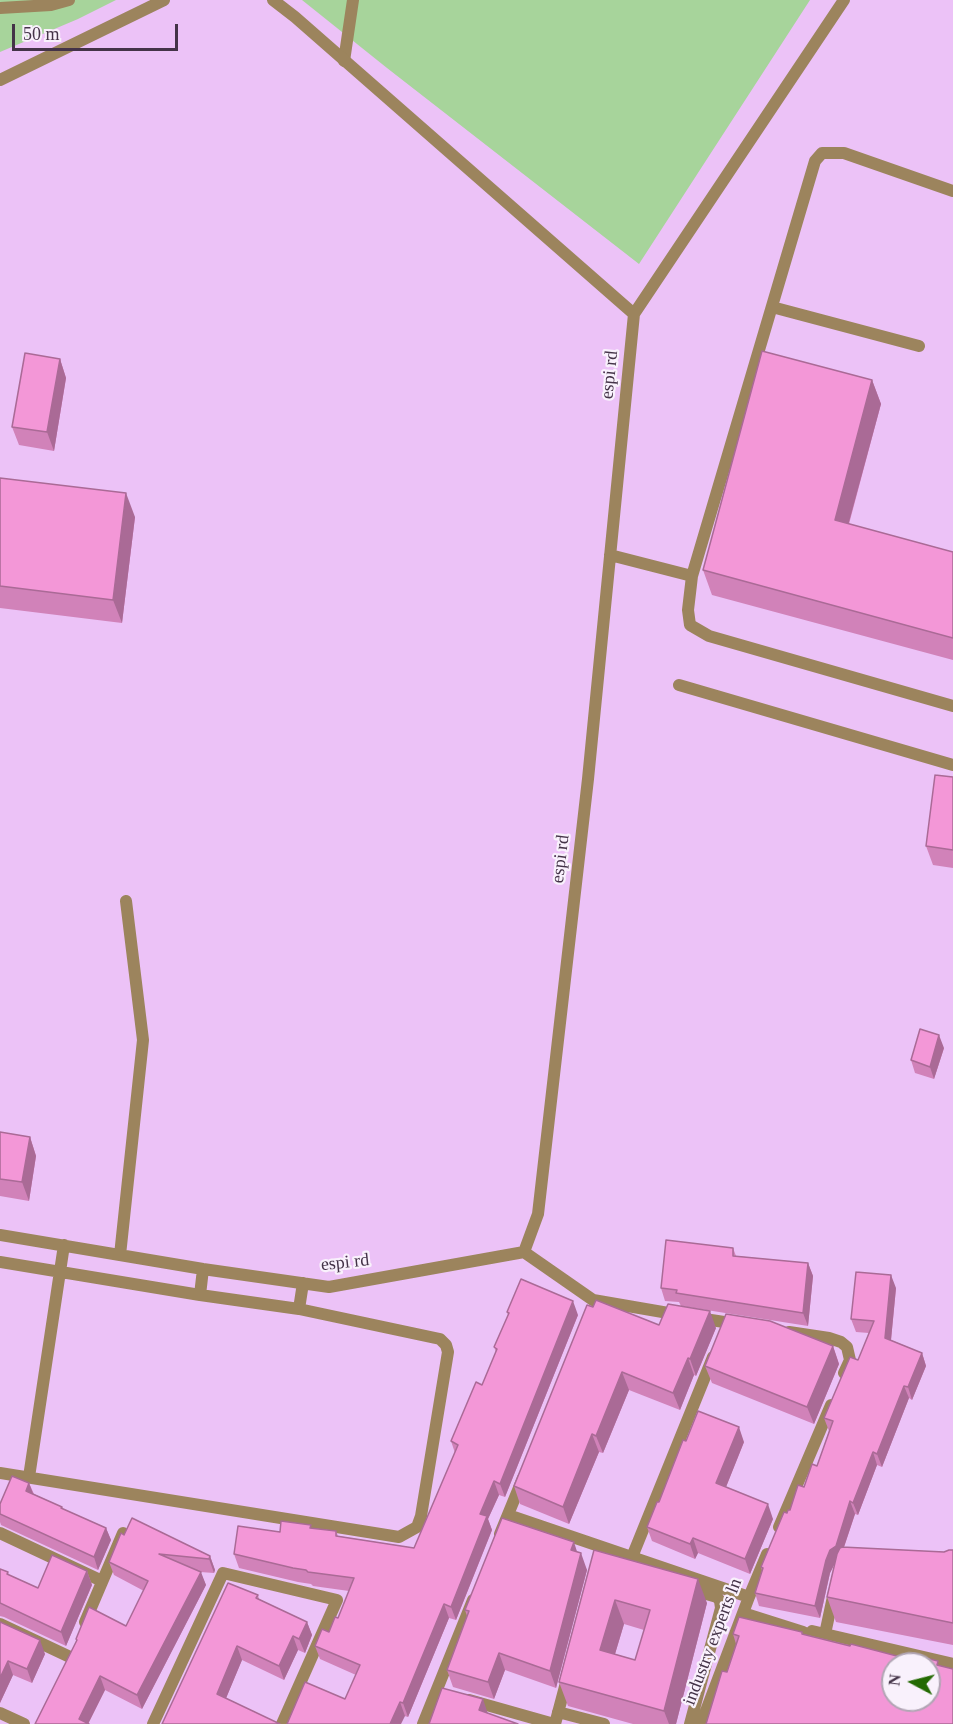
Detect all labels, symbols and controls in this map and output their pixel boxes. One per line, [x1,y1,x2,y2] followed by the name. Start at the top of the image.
[15,12,182,50] scale bar
[23,24,60,44] text: 50 m
[597,350,623,400] street label: espi rd
[547,834,575,884] street label: espi rd
[320,1250,370,1276] street label: espi rd
[679,1576,747,1708] street label: industry experts ln
[881,1652,941,1712] north arrow
[885,1673,904,1687] text: N

